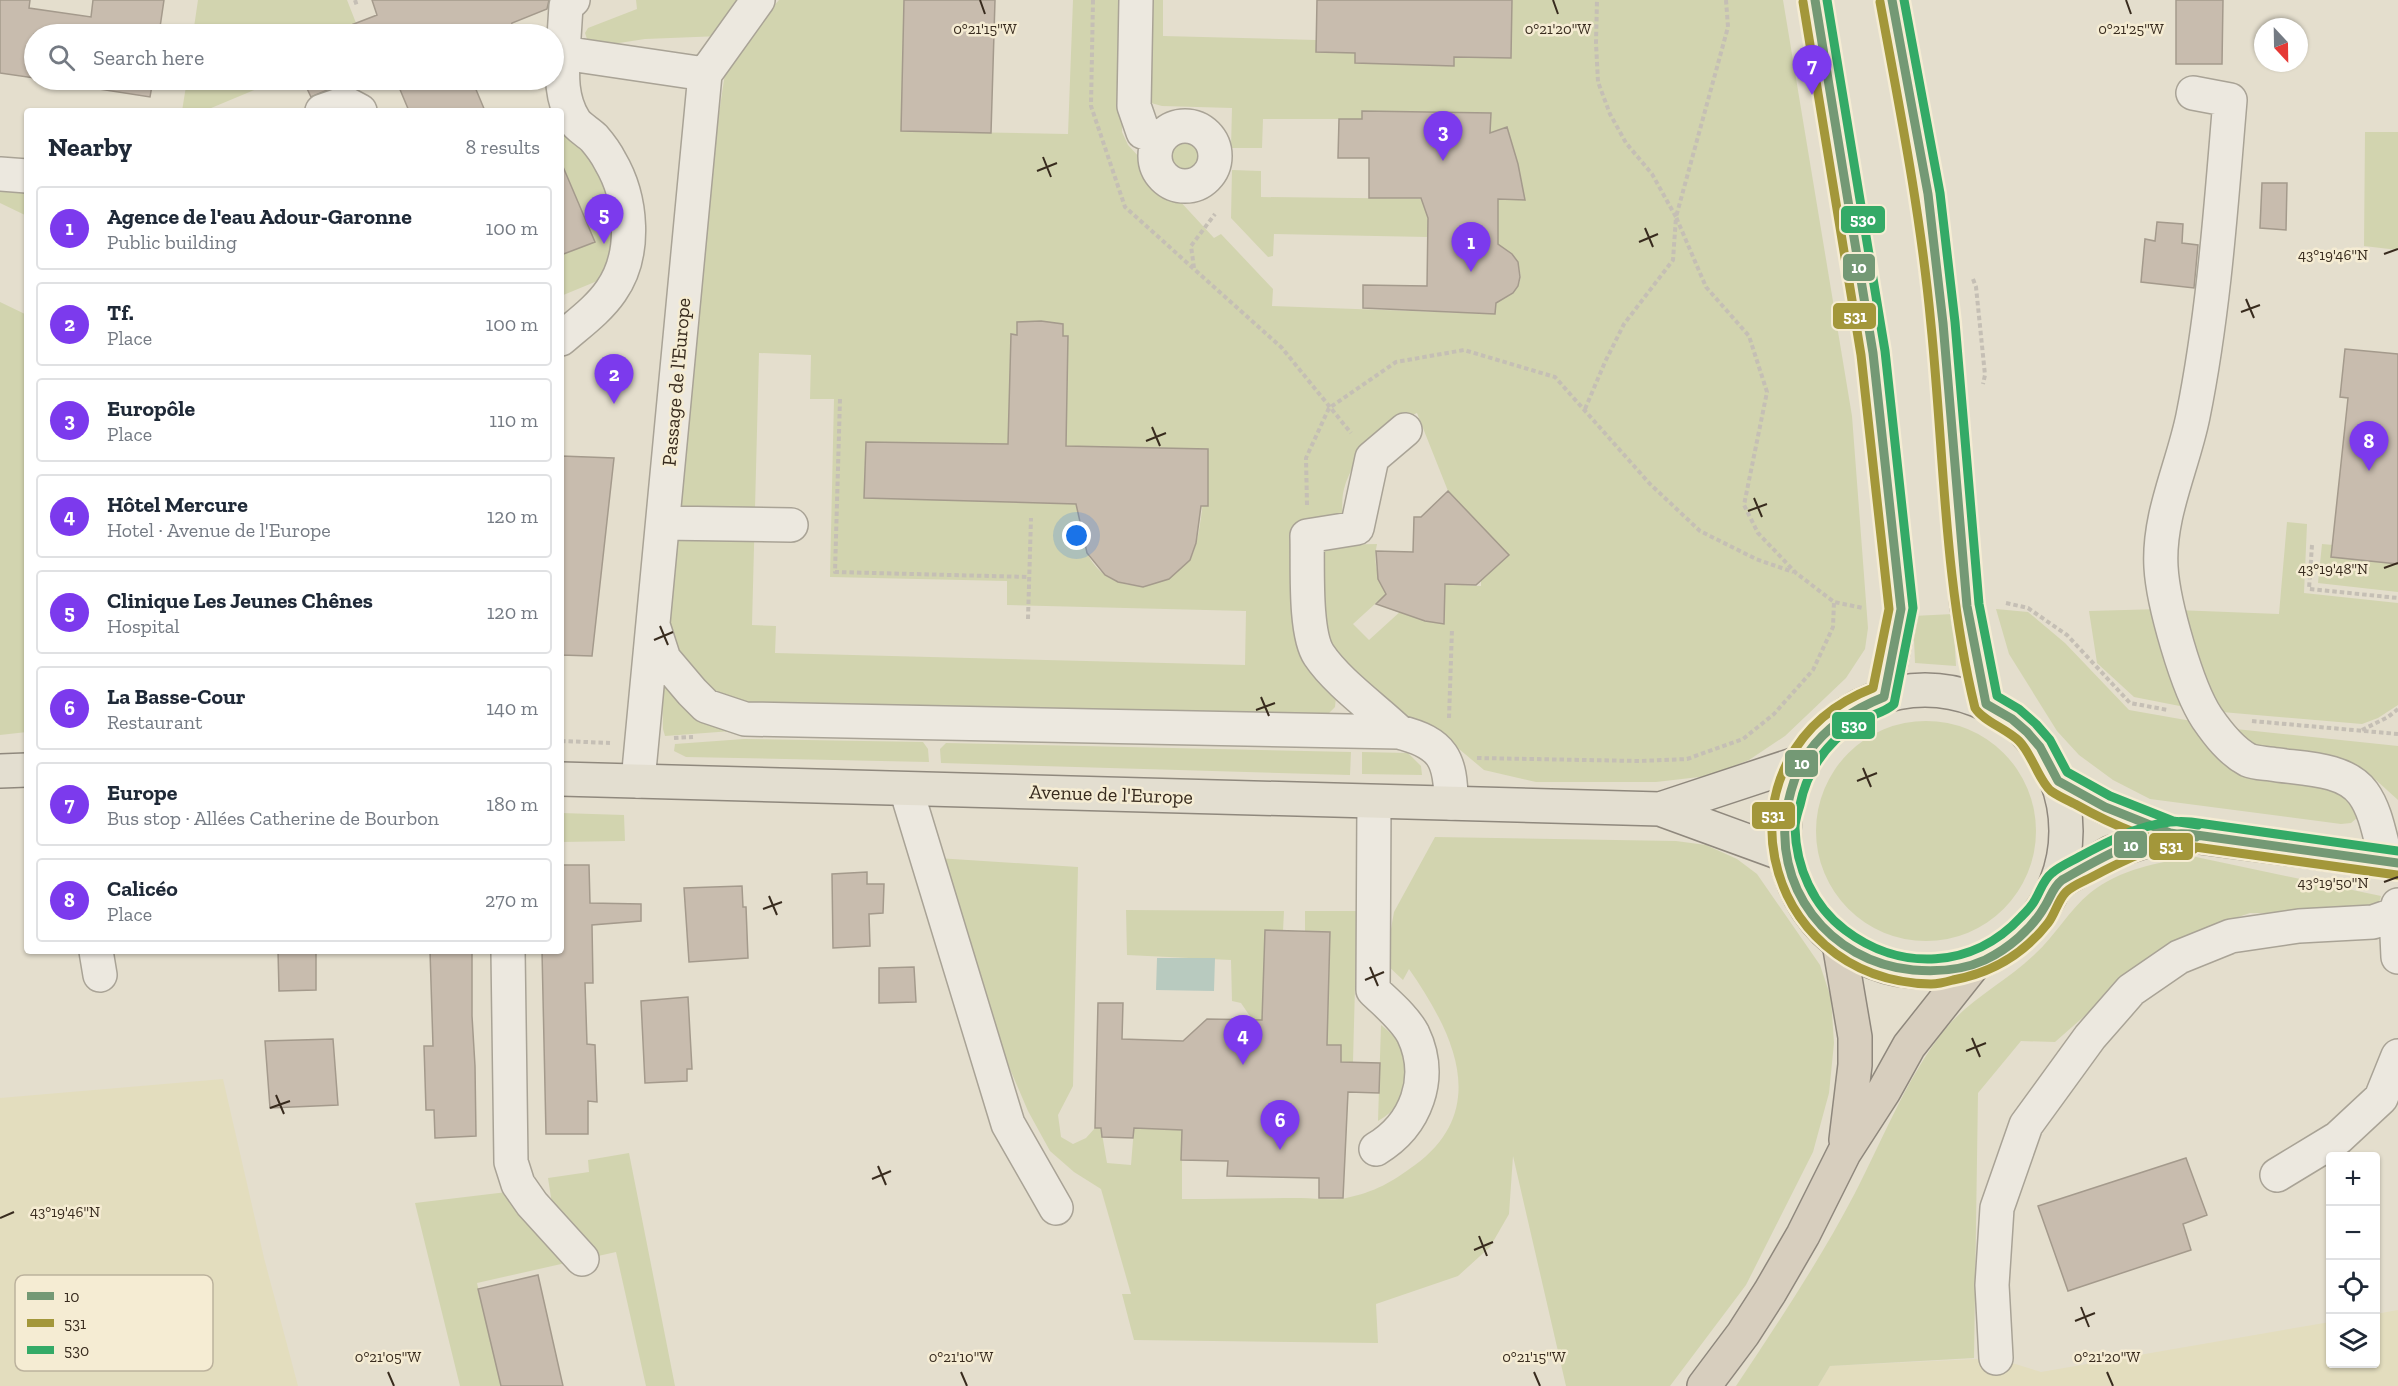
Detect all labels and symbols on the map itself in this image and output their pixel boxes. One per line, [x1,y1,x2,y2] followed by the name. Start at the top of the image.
[2254,18,2308,72] north arrow
[953,20,1017,38] text: 0°21'15"W
[1525,20,1591,38] text: 0°21'20"W
[2098,20,2164,38] text: 0°21'25"W
[1792,46,1832,95] pin: 7
[1424,112,1462,161] pin: 3
[584,194,624,244] pin: 5
[1840,205,1886,234] line badge: 530
[1850,210,1876,229] text: 530
[1452,222,1490,272] pin: 1
[2298,246,2368,264] text: 43°19'46"N
[1842,253,1876,282] line badge: 10
[1851,258,1867,277] text: 10
[657,297,695,467] street label: Passage de l'Europe
[1832,302,1877,330] line badge: 531
[1843,307,1867,326] text: 531
[594,354,634,404] pin: 2
[2350,422,2388,471] pin: 8
[1062,521,1091,550] your location
[2298,560,2368,578] text: 43°19'48"N
[1831,711,1876,740] line badge: 530
[1841,716,1867,735] text: 530
[1784,749,1819,778] line badge: 10
[1794,754,1810,773] text: 10
[1029,779,1193,809] street label: Avenue de l'Europe
[1751,801,1796,830] line badge: 531
[1761,806,1785,825] text: 531
[2113,830,2148,859] line badge: 10
[2148,832,2194,861] line badge: 531
[2123,836,2139,855] text: 10
[2159,837,2183,856] text: 531
[2298,874,2368,892] text: 43°19'50"N
[1224,1016,1262,1065] pin: 4
[1260,1100,1300,1150] pin: 6
[30,1203,100,1221] text: 43°19'46"N
[15,1275,213,1371] legend
[64,1287,79,1306] text: 10
[64,1314,86,1333] text: 531
[64,1341,89,1360] text: 530
[355,1348,421,1366] text: 0°21'05"W
[929,1348,993,1366] text: 0°21'10"W
[1502,1348,1566,1366] text: 0°21'15"W
[2074,1348,2140,1366] text: 0°21'20"W

